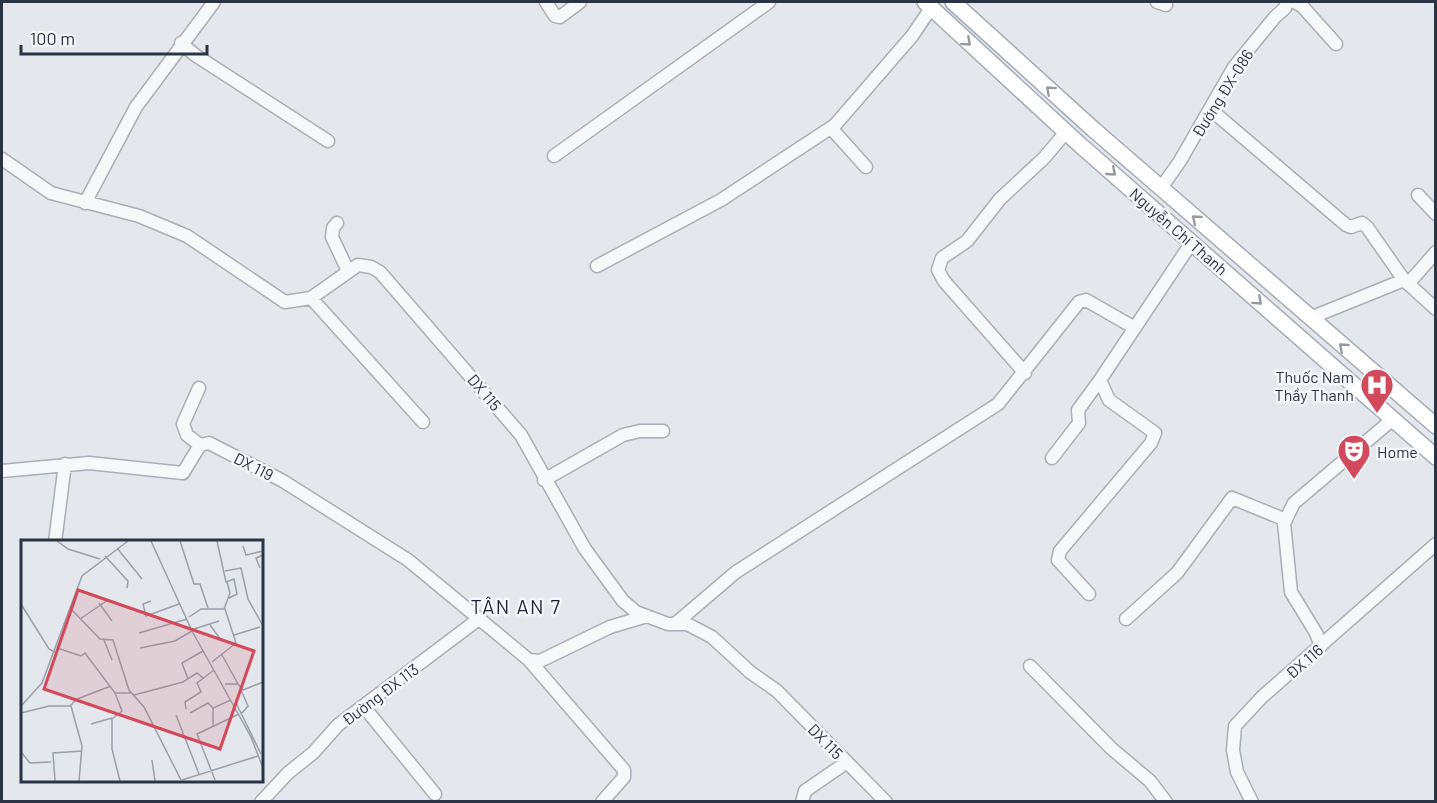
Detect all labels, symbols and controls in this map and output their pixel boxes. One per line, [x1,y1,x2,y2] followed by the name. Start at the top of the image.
[21,18,207,56] scale bar
[30,27,75,49] text: 100 m
[960,35,971,46] one-way arrow
[1187,46,1257,140] street label: Đường ĐX-086
[1046,86,1057,97] one-way arrow
[1105,165,1116,176] one-way arrow
[1126,183,1232,279] street label: Nguyễn Chí Thanh
[1192,215,1203,226] one-way arrow
[1251,294,1262,305] one-way arrow
[1339,343,1350,354] one-way arrow
[1275,367,1354,404] place label: Thuốc Nam Thầy Thanh
[1359,367,1395,414] hospital icon: Thuốc Nam Thầy Thanh
[464,370,506,414] street label: DX 115
[1336,433,1372,480] theatre icon: Home
[1377,442,1418,461] place label: Home
[231,448,277,484] street label: DX 119
[21,540,262,782] inset map
[470,594,562,618] district label: TÂN AN 7
[1282,640,1326,682] street label: ĐX 116
[338,659,422,729] street label: Đường ĐX 113
[805,719,847,763] street label: DX 115

